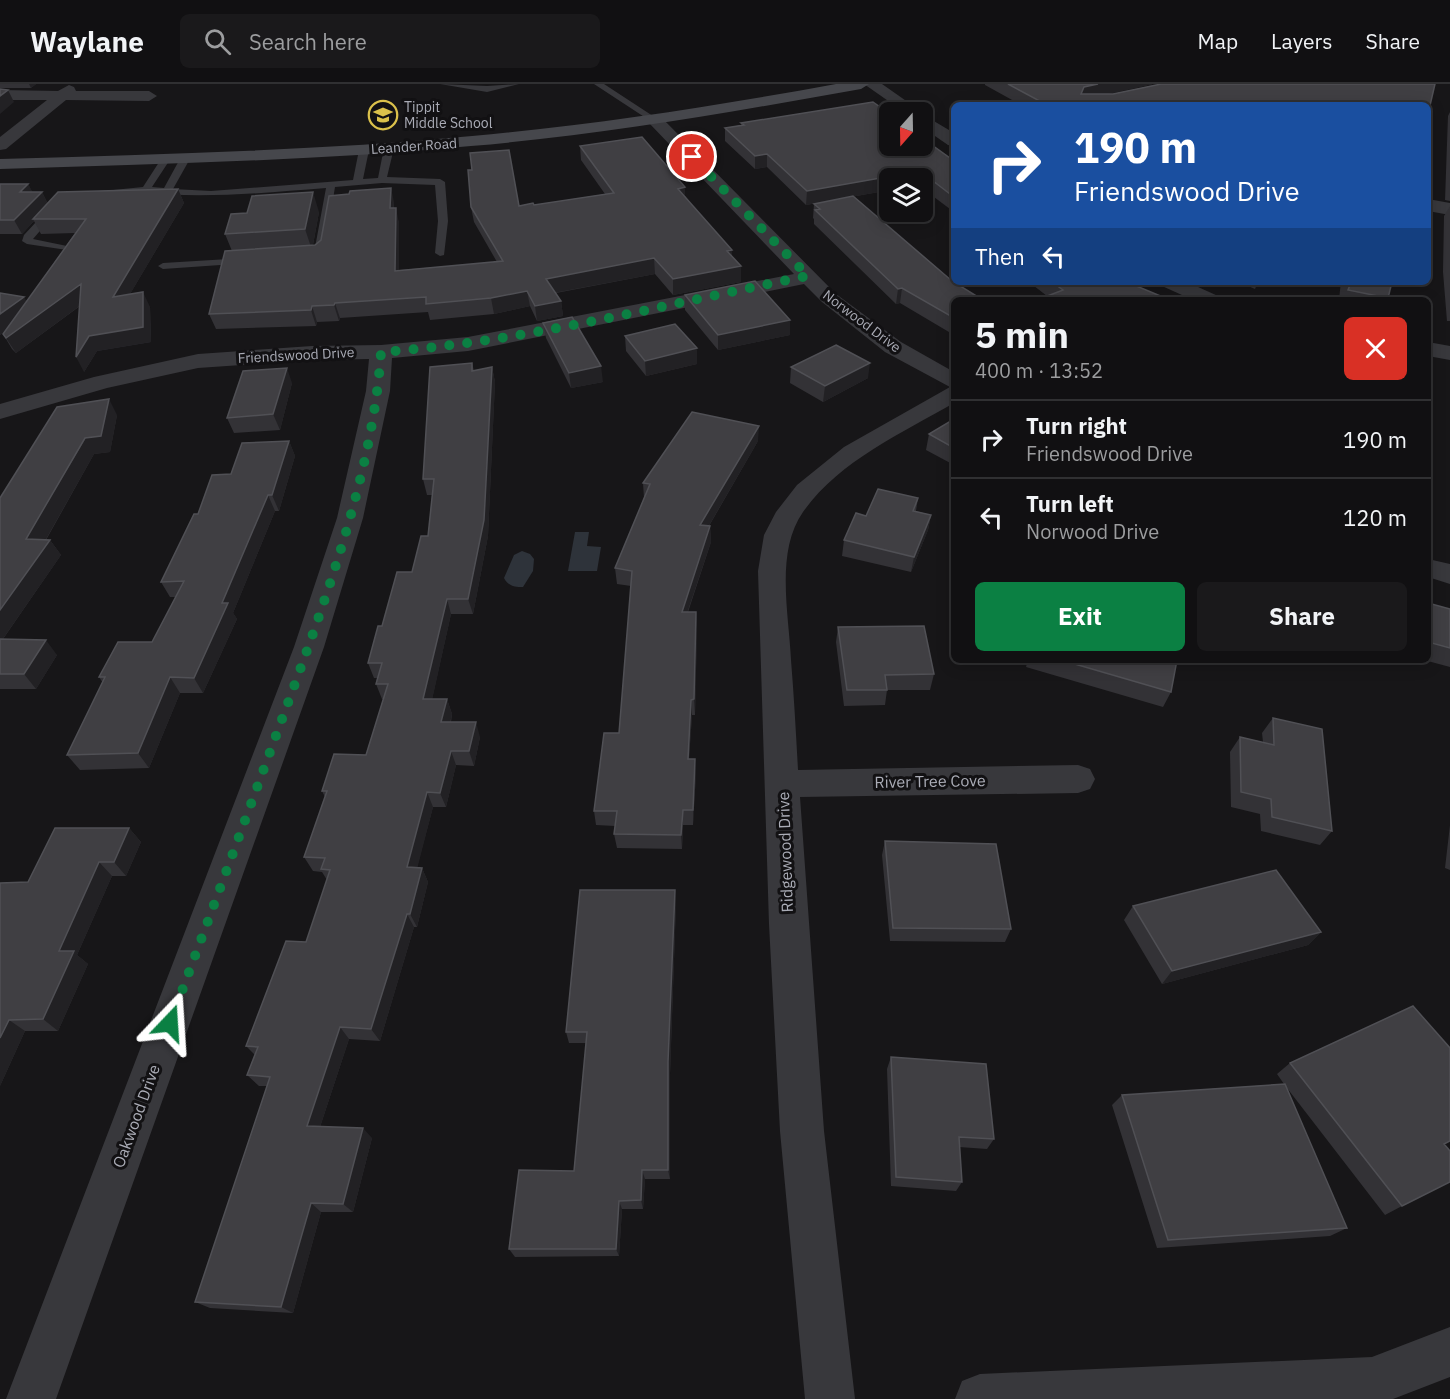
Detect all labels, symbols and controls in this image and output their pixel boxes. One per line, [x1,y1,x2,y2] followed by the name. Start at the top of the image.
[180,14,600,68] search box
[30,23,144,60] text: Waylane
[201,25,234,58] icon: search
[249,27,367,56] text: Search here
[1198,27,1238,55] text: Map
[1271,27,1333,55] text: Layers
[1366,27,1420,55] text: Share
[404,98,493,132] place label: Tippit Middle School
[367,99,399,131] school or university icon: Tippit Middle School
[879,102,933,156] north arrow
[879,102,933,222] map controls
[1074,120,1197,175] text: 190 m
[975,126,1053,204] icon: right
[666,131,717,182] pin
[370,134,458,158] street label: Leander Road
[675,140,708,173] icon: arrive
[879,168,933,222] button: layers
[1074,173,1299,208] text: Friendswood Drive
[1037,240,1070,273] icon: left
[975,242,1025,271] text: Then
[819,286,905,356] street label: Norwood Drive
[975,311,1069,358] text: 5 min
[1344,317,1407,380] button: close
[237,343,355,367] street label: Friendswood Drive
[975,357,1103,384] text: 400 m · 13:52
[1026,411,1127,440] text: Turn right
[975,423,1008,456] icon: right
[1343,425,1407,454] text: 190 m
[1026,440,1193,467] text: Friendswood Drive
[1026,489,1114,518] text: Turn left
[975,501,1008,534] icon: left
[1343,503,1407,532] text: 120 m
[1026,518,1159,545] text: Norwood Drive
[975,582,1185,651] button: Exit
[1197,582,1407,651] button: Share
[874,770,986,792] street label: River Tree Cove
[773,791,797,913] street label: Ridgewood Drive
[138,991,202,1055] position arrow
[108,1061,164,1170] street label: Oakwood Drive

